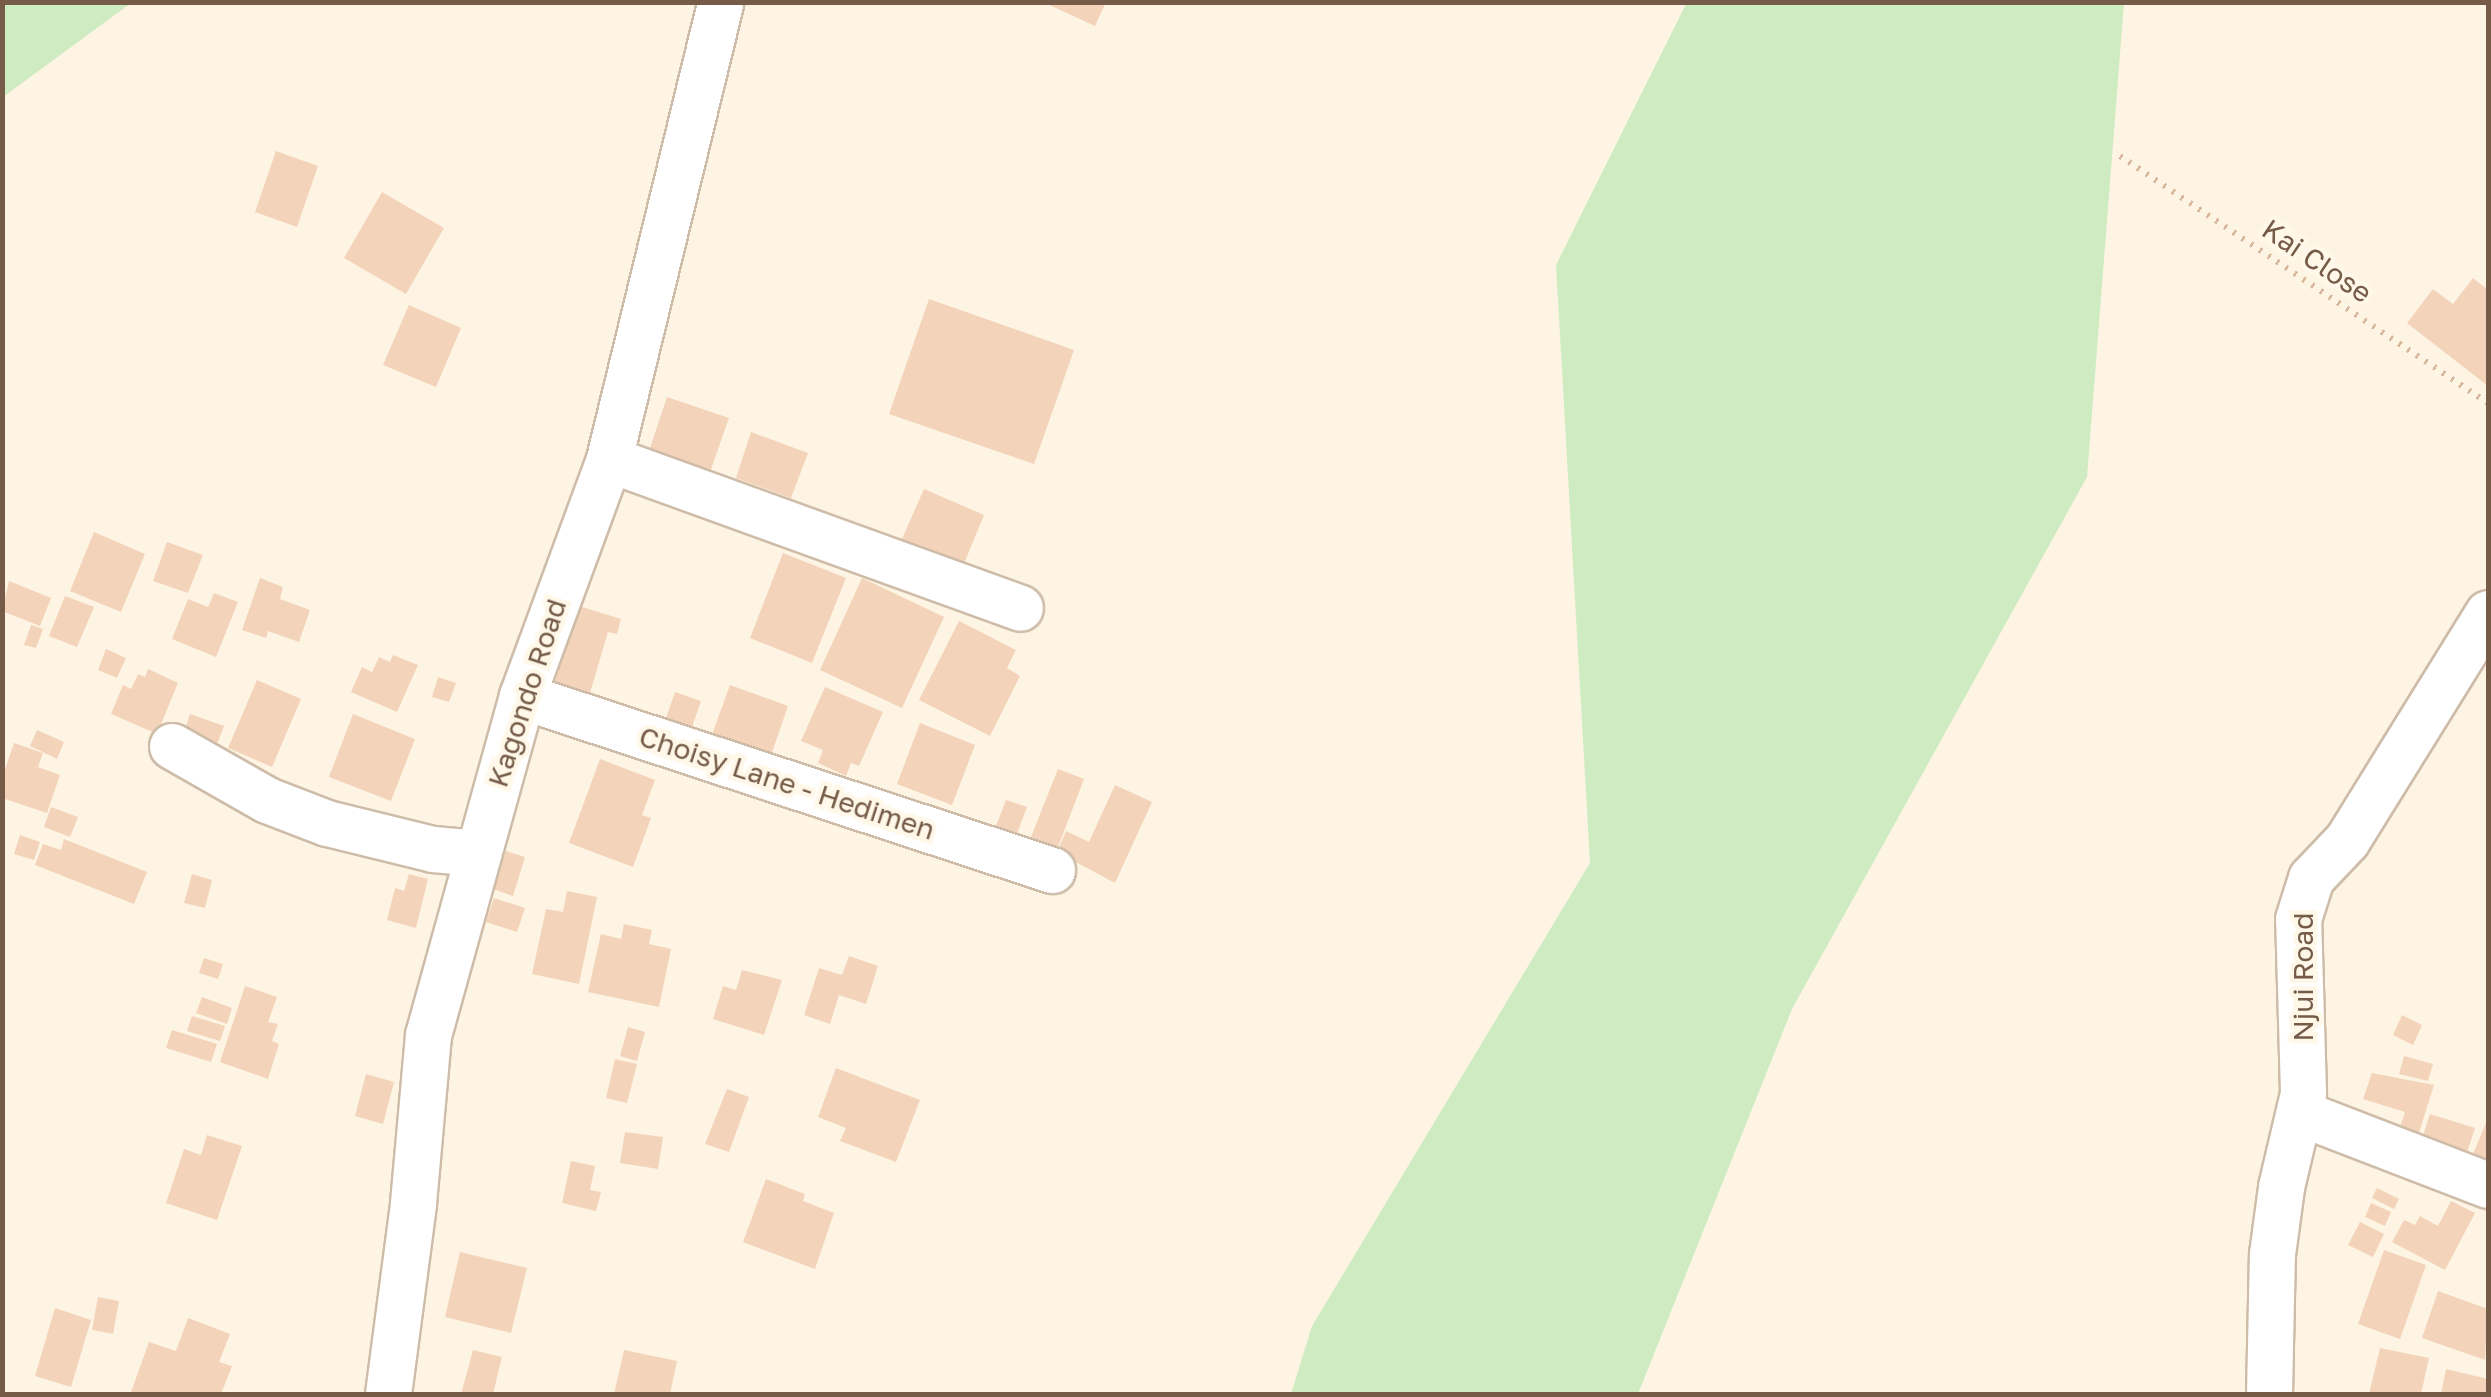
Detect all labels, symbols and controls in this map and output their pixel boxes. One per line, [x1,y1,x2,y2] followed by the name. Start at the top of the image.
[2256,212,2378,310] street label: Kai Close
[481,595,573,791] street label: Kagondo Road
[635,719,939,847] street label: Choisy Lane - Hedimen
[2286,913,2320,1041] street label: Njui Road

